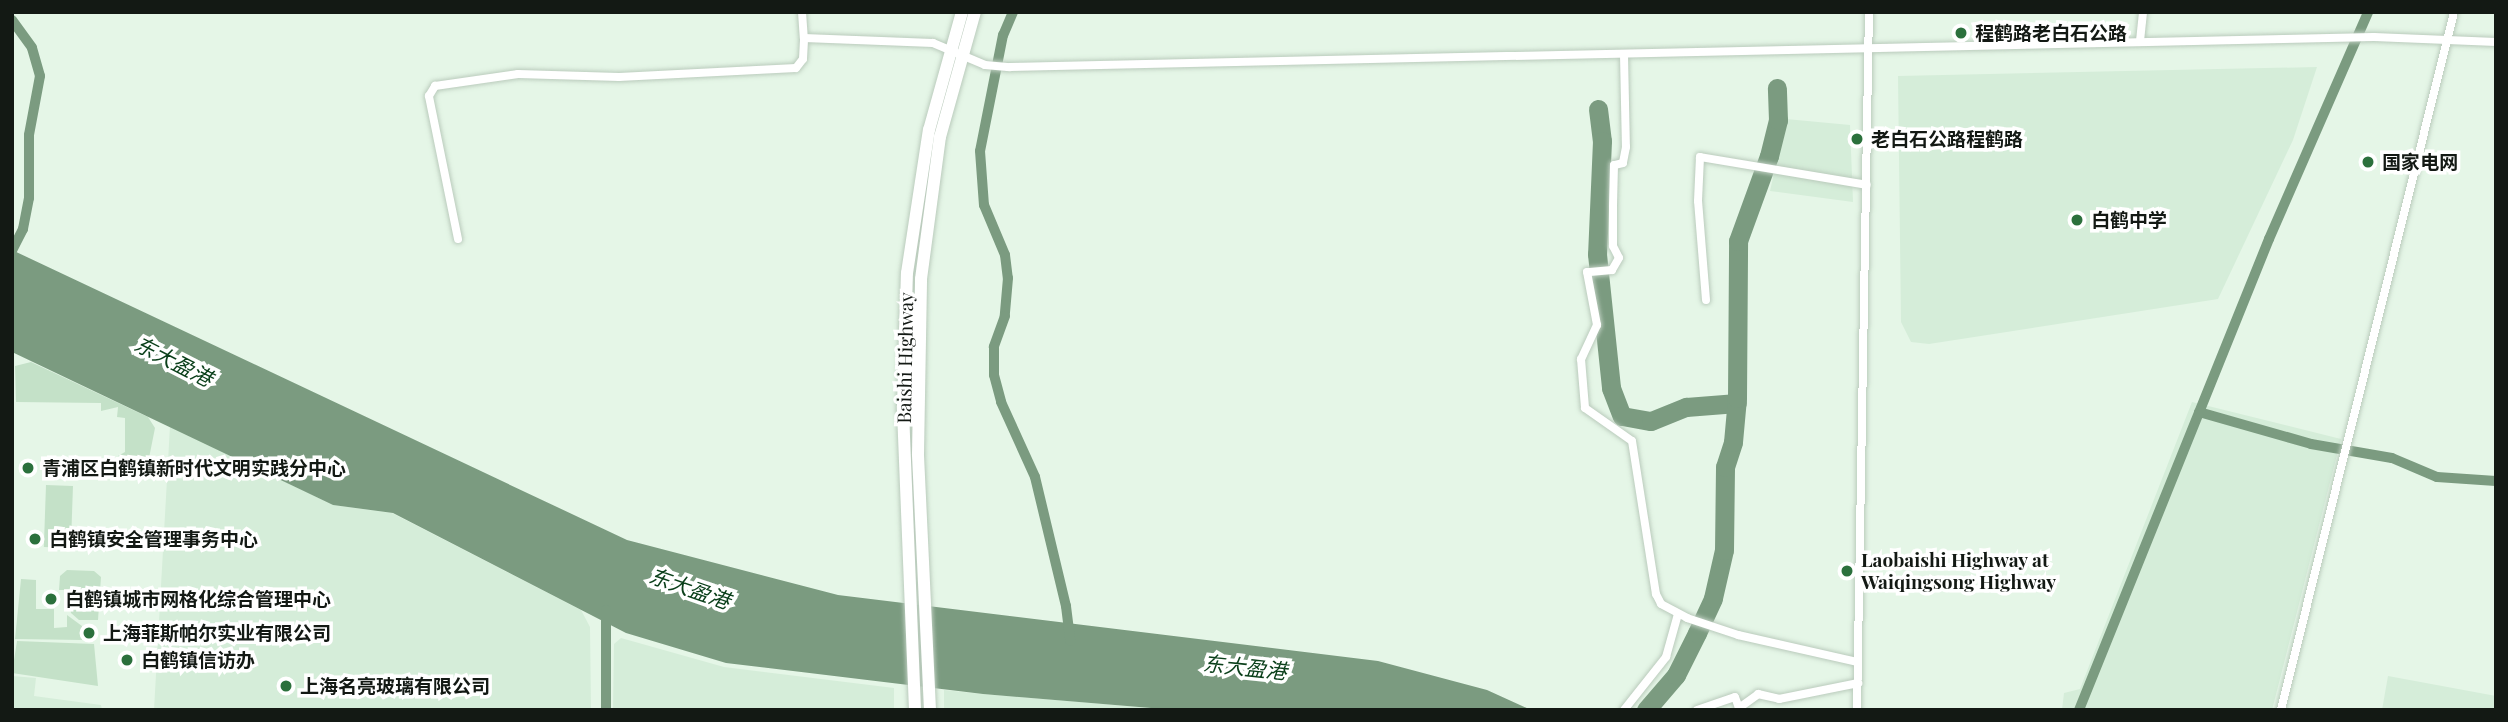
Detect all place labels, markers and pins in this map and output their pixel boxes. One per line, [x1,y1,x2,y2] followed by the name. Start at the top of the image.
[1975,22,2127,44] place label: 程鹤路老白石公路
[1953,25,1969,41] marker: 程鹤路老白石公路
[1871,128,2023,150] place label: 老白石公路程鹤路
[1849,131,1865,147] marker: 老白石公路程鹤路
[2382,151,2458,173] place label: 国家电网
[2360,154,2376,170] marker: 国家电网
[2091,209,2167,231] place label: 白鹤中学
[2069,212,2085,228] marker: 白鹤中学
[42,457,346,479] place label: 青浦区白鹤镇新时代文明实践分中心
[20,460,36,476] marker: 青浦区白鹤镇新时代文明实践分中心
[49,528,258,550] place label: 白鹤镇安全管理事务中心
[27,531,43,547] marker: 白鹤镇安全管理事务中心
[1861,549,2056,593] place label: Laobaishi Highway at Waiqingsong Highway
[1839,563,1855,579] marker: Laobaishi Highway at Waiqingsong Highway
[65,588,331,610] place label: 白鹤镇城市网格化综合管理中心
[43,591,59,607] marker: 白鹤镇城市网格化综合管理中心
[103,622,331,644] place label: 上海菲斯帕尔实业有限公司
[81,625,97,641] marker: 上海菲斯帕尔实业有限公司
[141,649,255,671] place label: 白鹤镇信访办
[119,652,135,668] marker: 白鹤镇信访办
[300,675,490,697] place label: 上海名亮玻璃有限公司
[278,678,294,694] marker: 上海名亮玻璃有限公司

